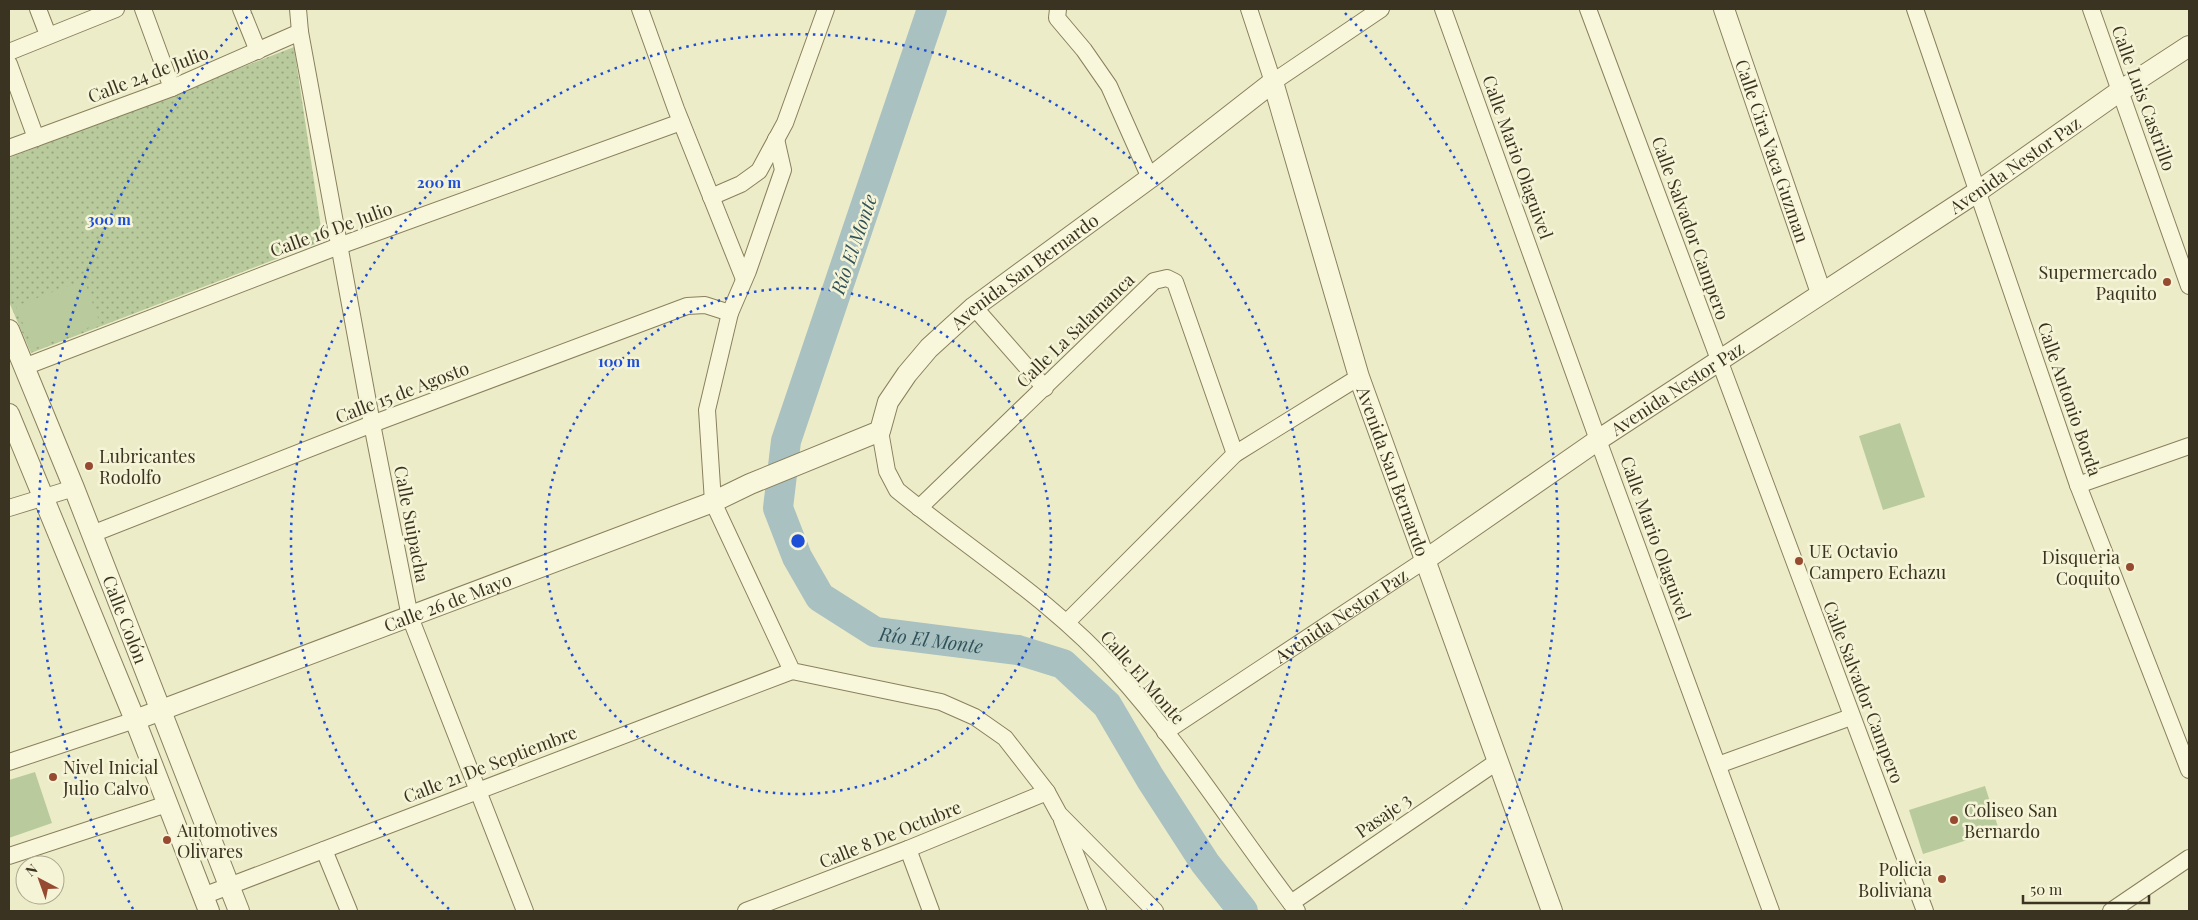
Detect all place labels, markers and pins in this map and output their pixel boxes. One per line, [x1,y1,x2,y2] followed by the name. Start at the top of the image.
[2038,260,2157,305] place label: Supermercado Paquito
[2161,276,2173,288] marker: Supermercado Paquito
[99,444,195,489] place label: Lubricantes Rodolfo
[83,460,95,472] marker: Lubricantes Rodolfo
[789,532,807,550] centre of rings
[1809,539,1947,584] place label: UE Octavio Campero Echazu
[2042,545,2120,590] place label: Disqueria Coquito
[1793,555,1805,567] marker: UE Octavio Campero Echazu
[2124,561,2136,573] marker: Disqueria Coquito
[62,755,158,800] place label: Nivel Inicial Julio Calvo
[47,771,59,783] marker: Nivel Inicial Julio Calvo
[1964,798,2058,843] place label: Coliseo San Bernardo
[1948,814,1960,826] marker: Coliseo San Bernardo
[176,818,278,863] place label: Automotives Olivares
[161,834,173,846] marker: Automotives Olivares
[1858,857,1932,902] place label: Policia Boliviana
[1936,873,1948,885] marker: Policia Boliviana

